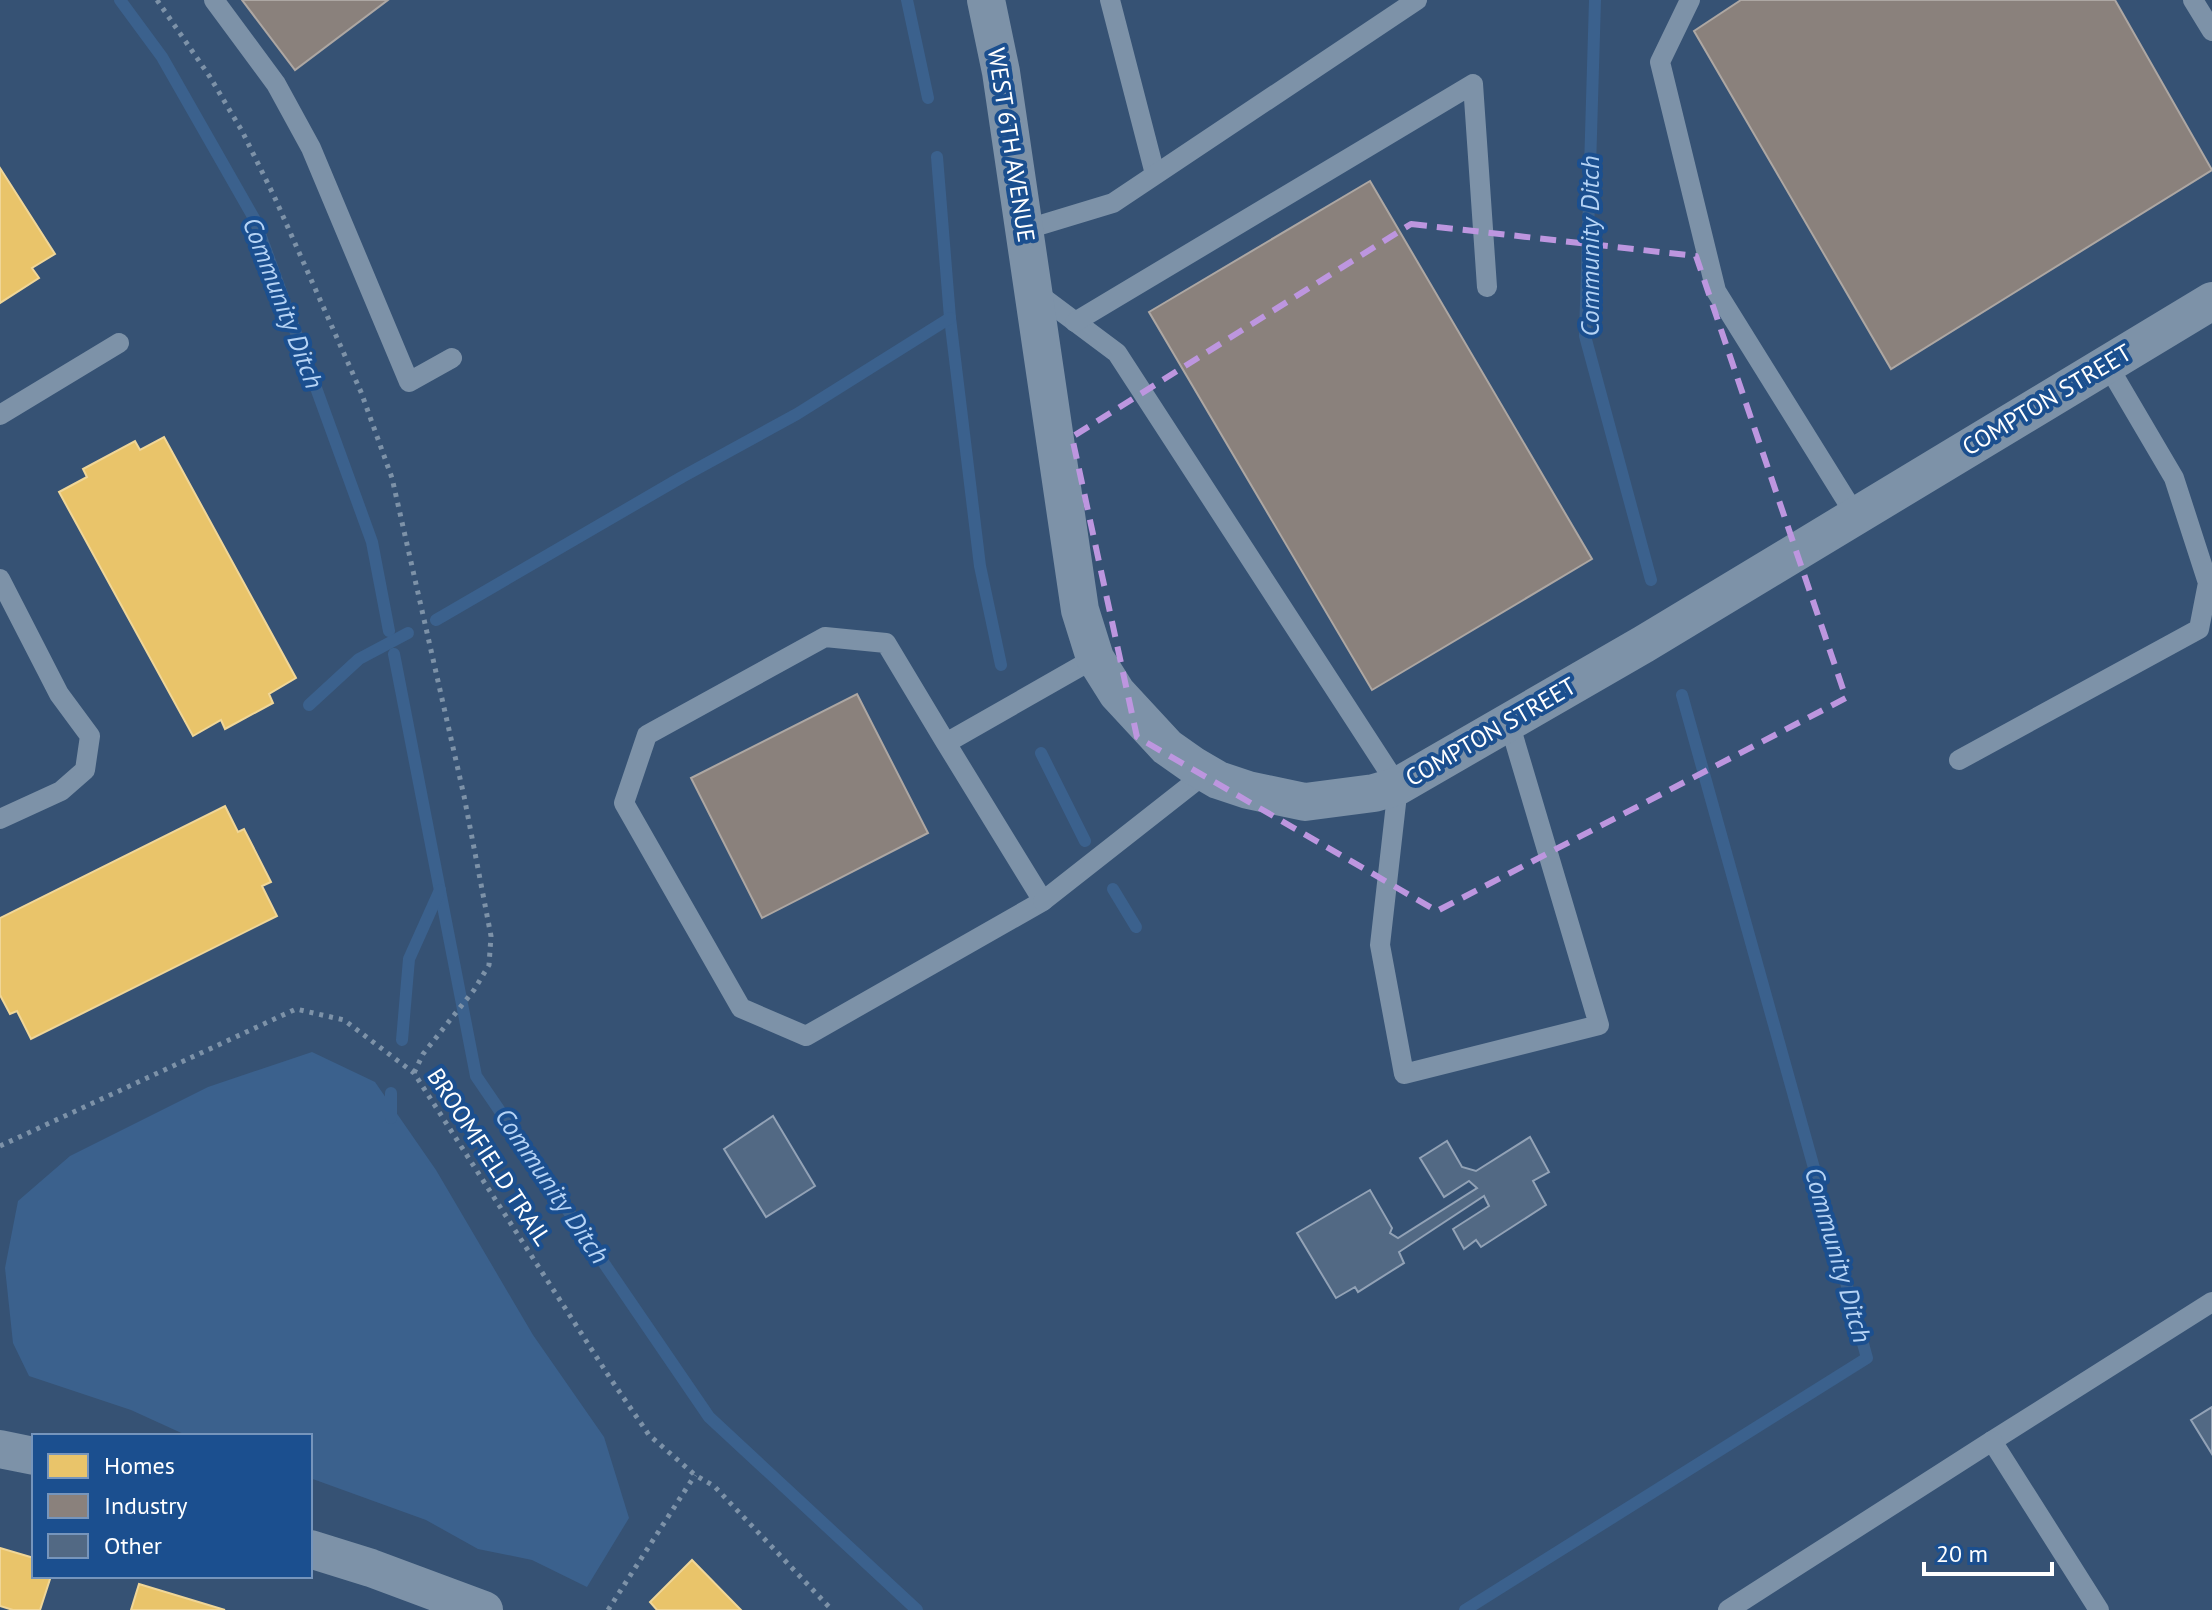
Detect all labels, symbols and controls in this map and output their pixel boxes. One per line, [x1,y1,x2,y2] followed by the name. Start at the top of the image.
[981,45,1042,244] street label: WEST 6TH AVENUE
[1573,156,1606,336] water label: Community Ditch
[236,212,331,393] water label: Community Ditch
[1956,337,2137,462] street label: COMPTON STREET
[1400,670,1582,793] street label: COMPTON STREET
[420,1062,558,1251] street label: BROOMFIELD TRAIL
[488,1102,617,1270] water label: Community Ditch
[1798,1163,1879,1346] water label: Community Ditch
[32,1434,312,1578] legend
[104,1450,175,1481] text: Homes
[104,1490,188,1521] text: Industry
[1924,1526,2052,1576] scale bar
[104,1530,162,1561] text: Other
[1936,1538,1988,1569] text: 20 m

